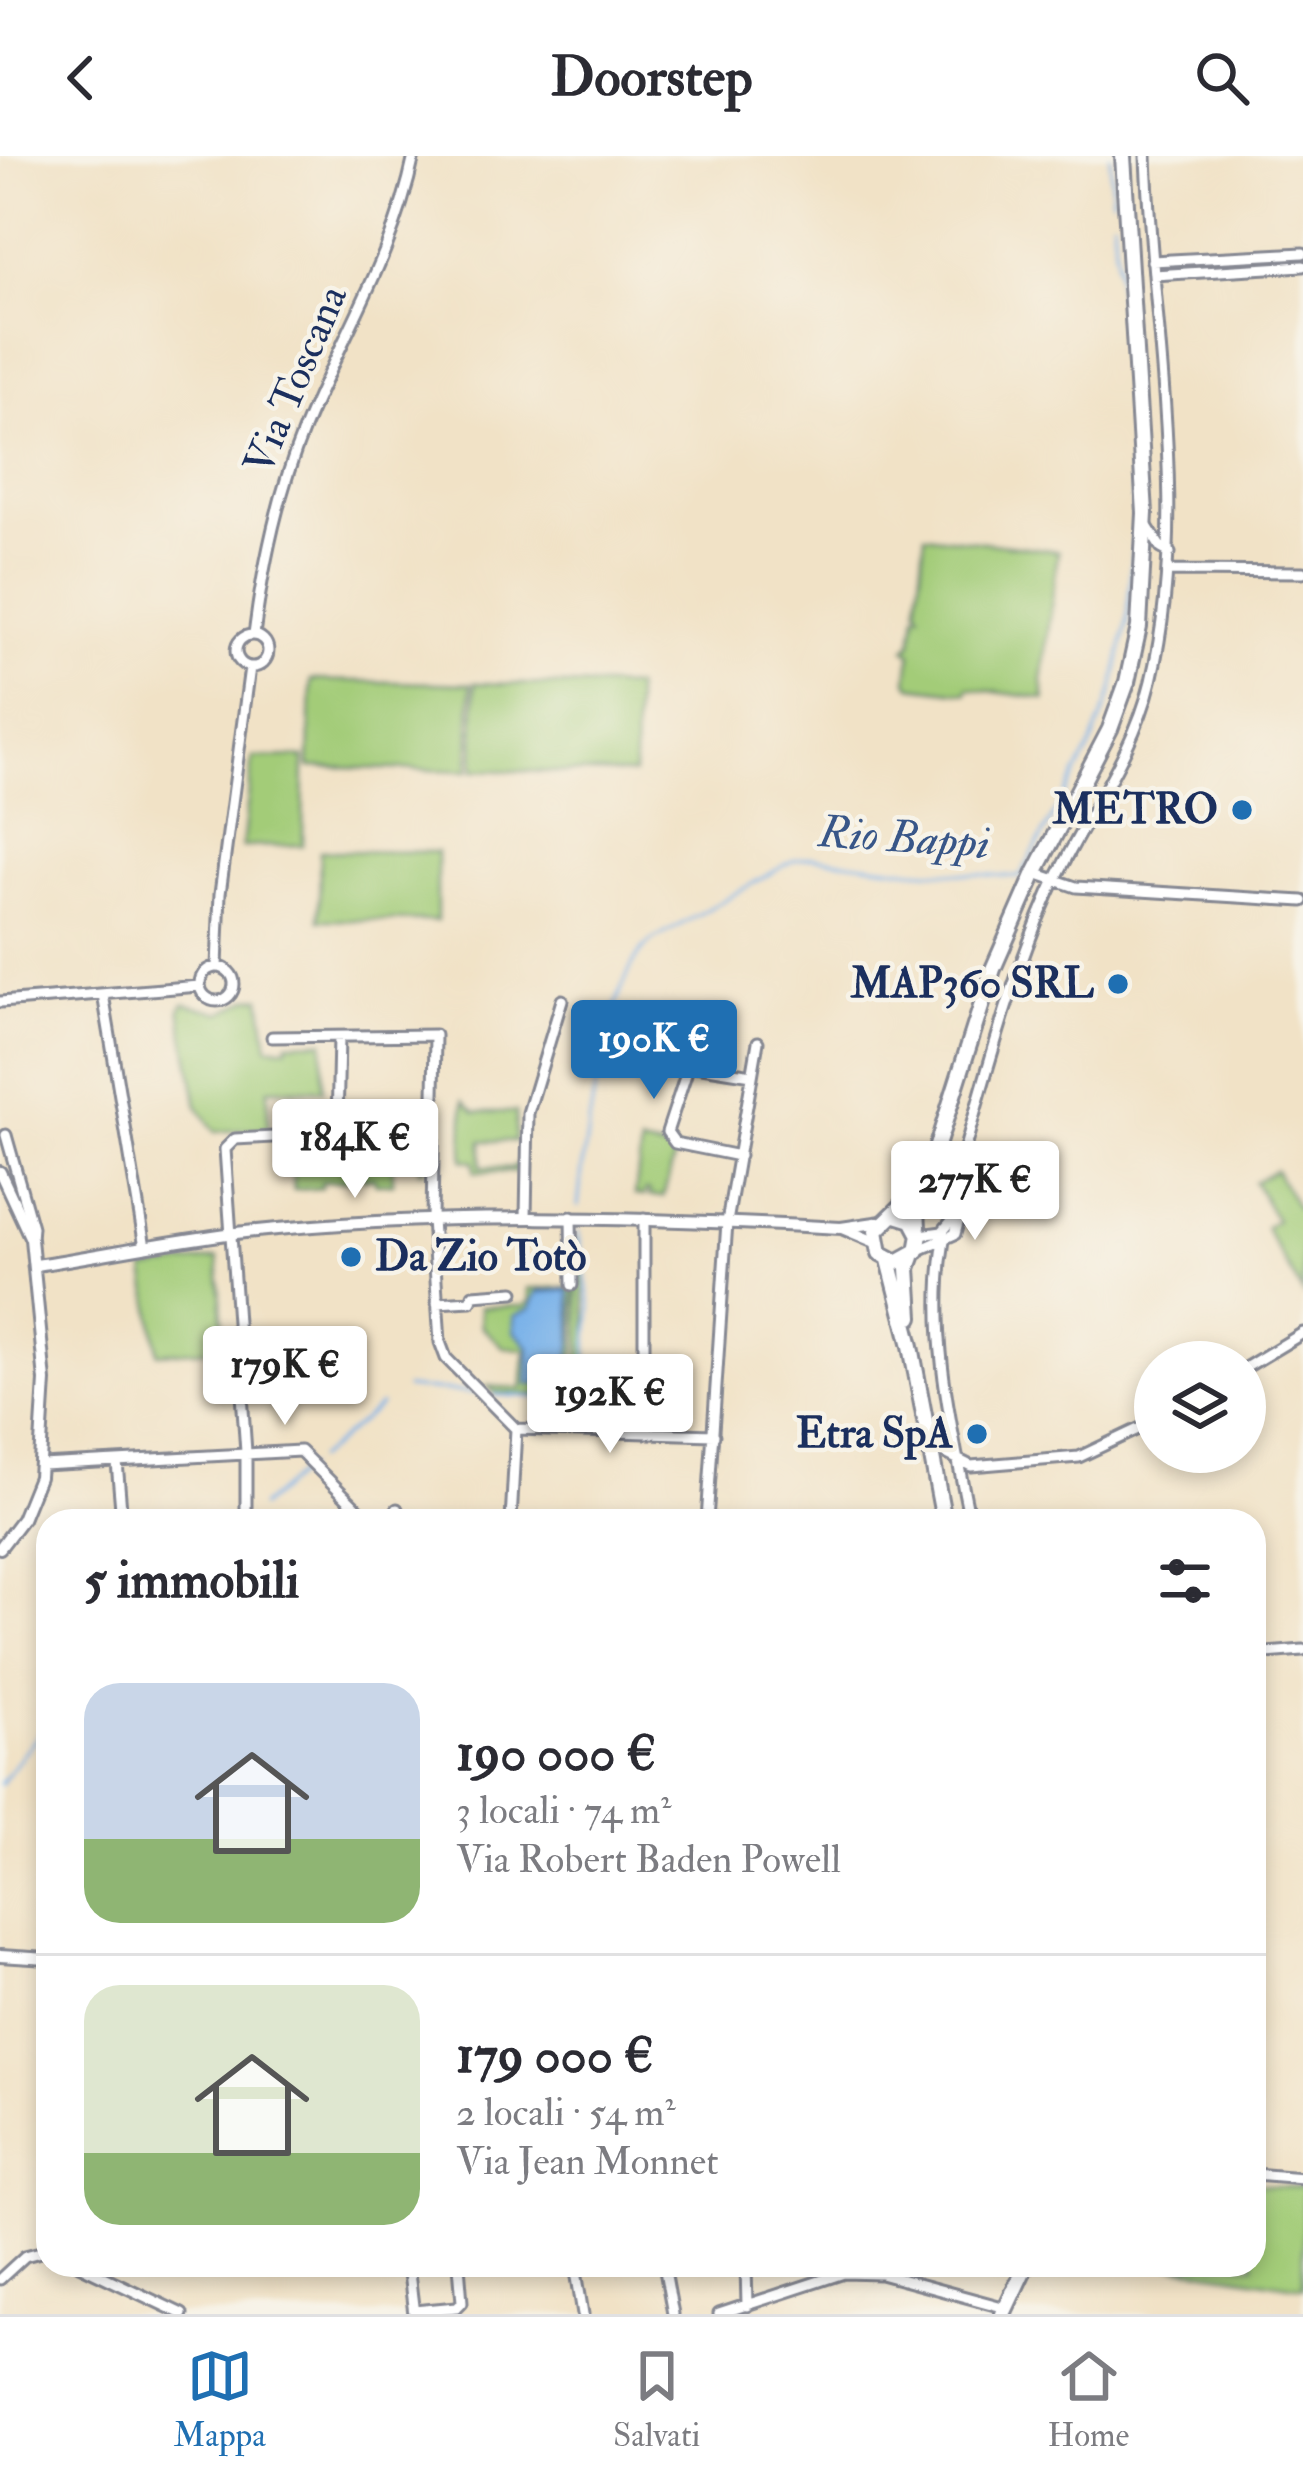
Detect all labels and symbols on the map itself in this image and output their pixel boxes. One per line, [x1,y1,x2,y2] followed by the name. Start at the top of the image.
[233,277,359,482] street label: Via Toscana
[1052,784,1218,836] place label: METRO
[1229,797,1255,823] marker: METRO
[816,804,991,872] water label: Rio Bappi
[850,958,1095,1010] place label: MAP360 SRL
[1105,971,1131,997] marker: MAP360 SRL
[556,1000,752,1102] pin: 190K €
[257,1099,453,1201] pin: 184K €
[877,1141,1073,1243] pin: 277K €
[375,1231,587,1283] place label: Da Zio Totò
[338,1244,364,1270] marker: Da Zio Totò
[187,1326,383,1428] pin: 179K €
[512,1354,708,1456] pin: 192K €
[796,1408,953,1460] place label: Etra SpA
[964,1421,990,1447] marker: Etra SpA

